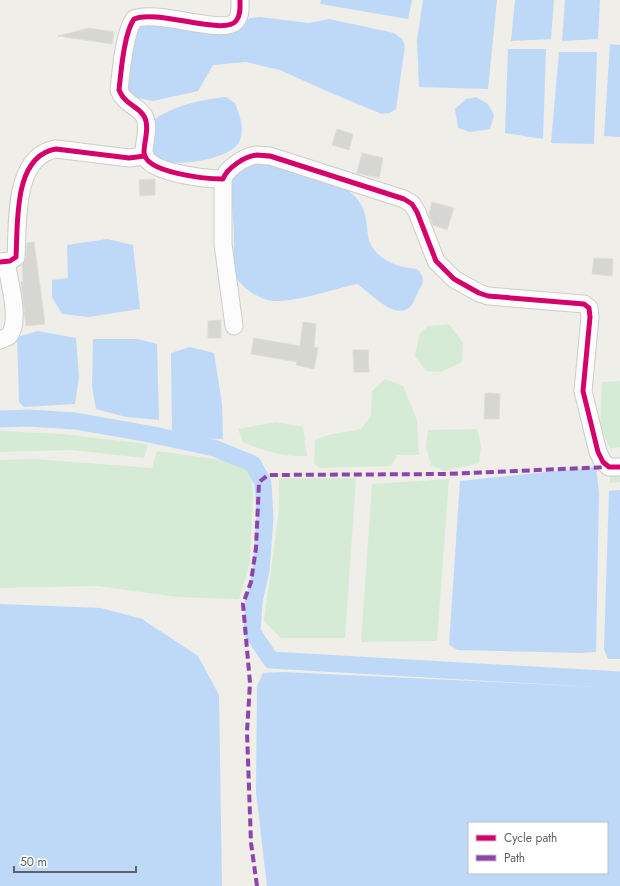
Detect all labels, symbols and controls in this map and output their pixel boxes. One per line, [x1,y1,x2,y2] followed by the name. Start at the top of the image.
[468,822,608,874] legend
[504,829,557,847] text: Cycle path
[14,848,136,874] scale bar
[504,849,525,867] text: Path
[20,853,47,871] text: 50 m

